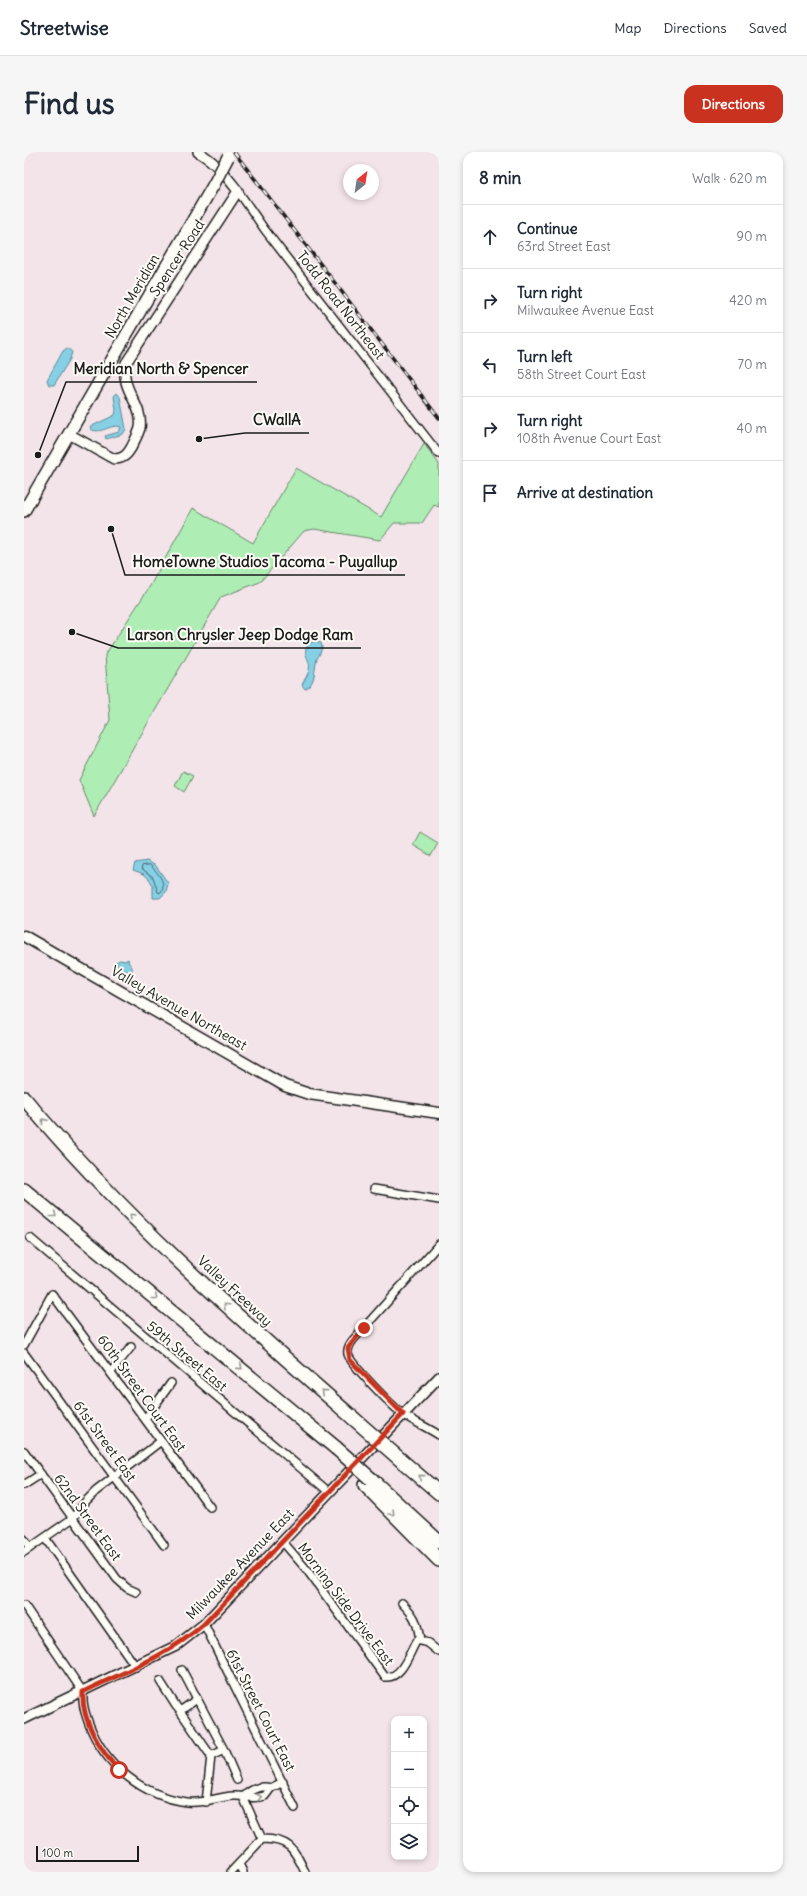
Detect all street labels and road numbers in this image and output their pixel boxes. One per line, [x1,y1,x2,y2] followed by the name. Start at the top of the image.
[146,216,208,300] street label: Spencer Road
[293,247,389,363] street label: Todd Road Northeast
[101,251,163,341] street label: North Meridian
[108,962,250,1054] street label: Valley Avenue Northeast
[194,1252,276,1330] street label: Valley Freeway
[143,1317,231,1395] street label: 59th Street East
[94,1331,191,1455] street label: 60th Street Court East
[70,1397,141,1485] street label: 61st Street East
[50,1470,126,1564] street label: 62nd Street East
[182,1505,298,1623] street label: Milwaukee Avenue East
[294,1539,398,1669] street label: Morning Side Drive East
[222,1646,300,1774] street label: 61st Street Court East

